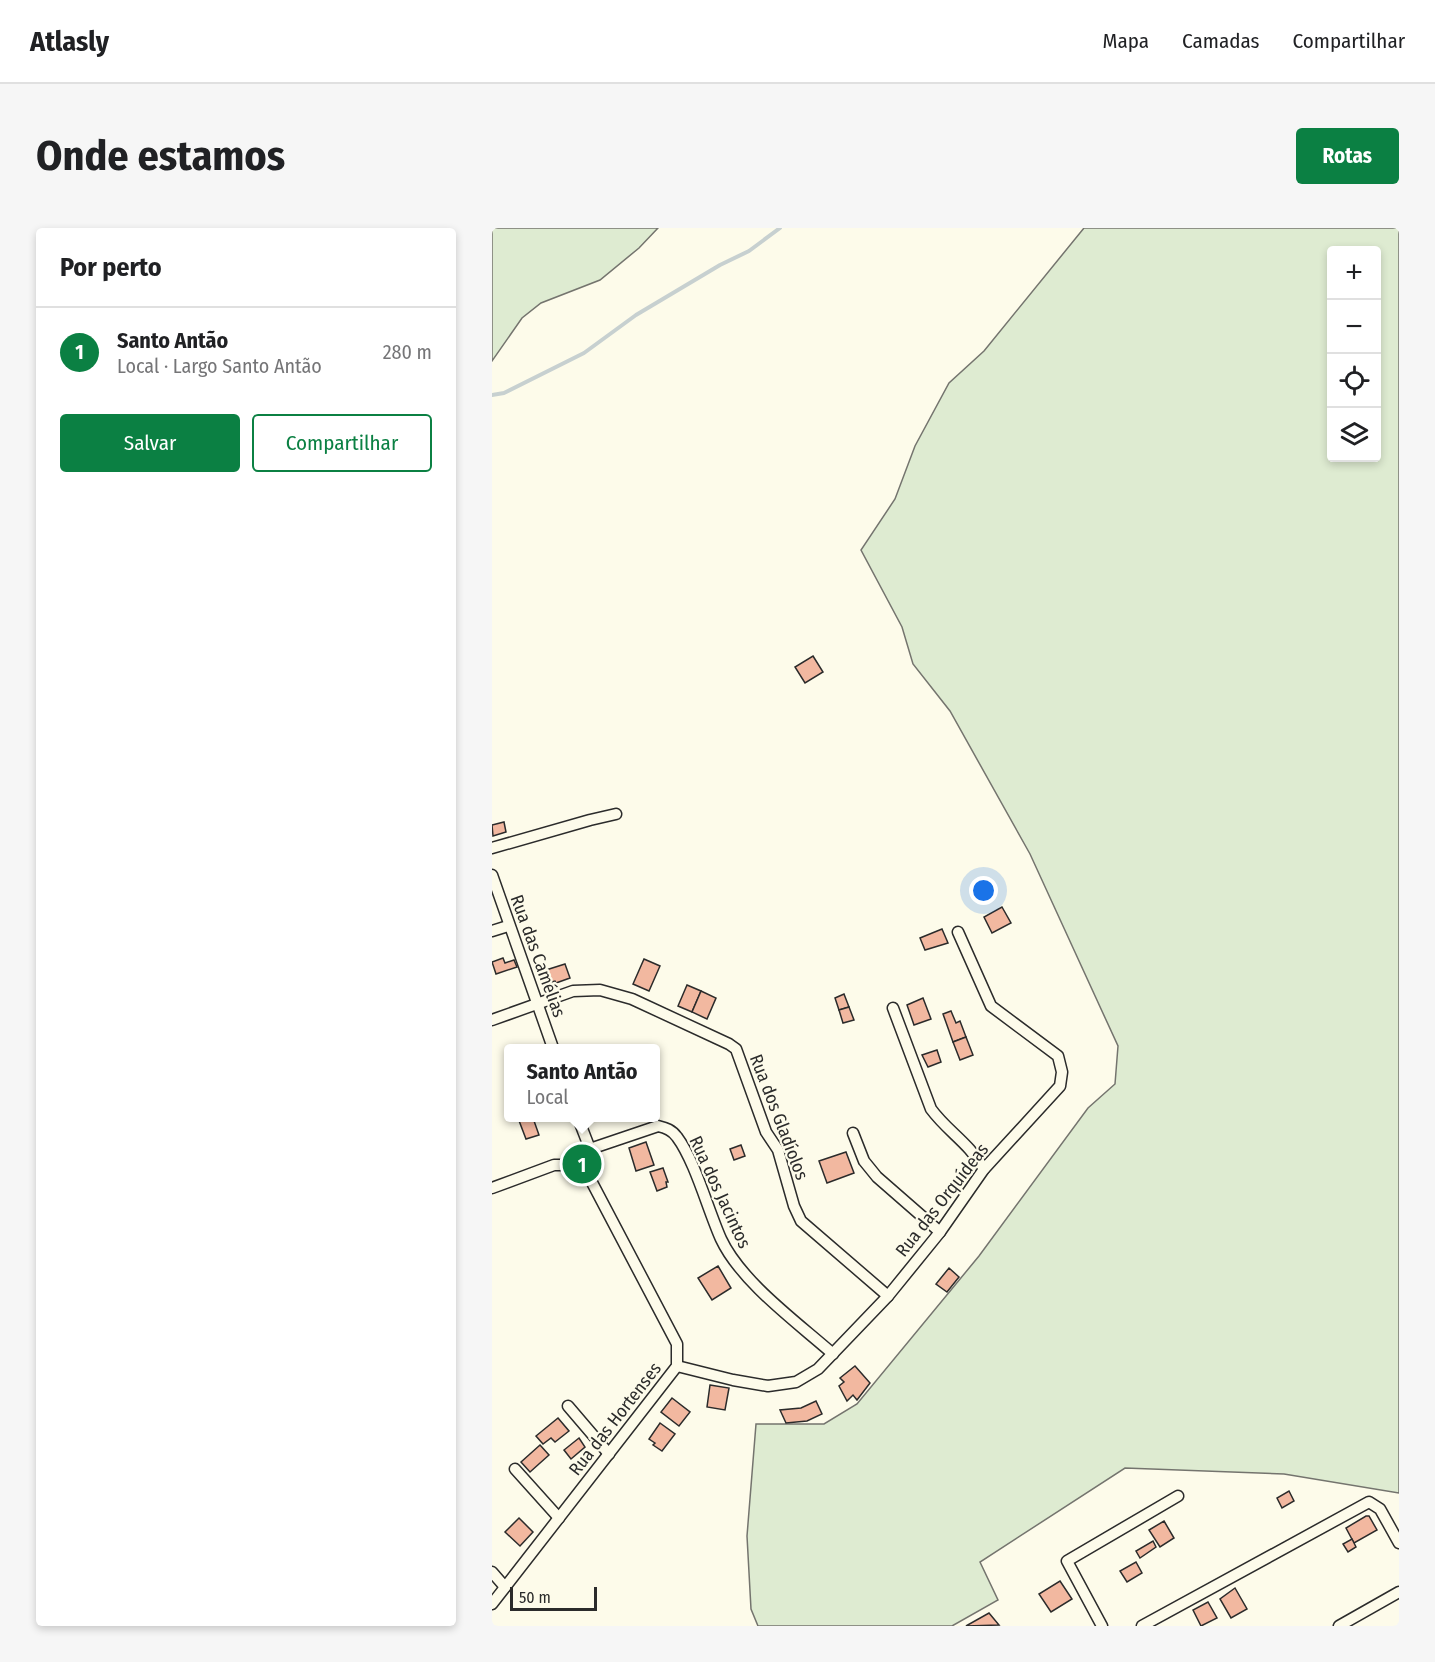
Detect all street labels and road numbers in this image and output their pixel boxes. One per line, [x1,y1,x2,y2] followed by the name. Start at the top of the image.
[506,892,570,1021] street label: Rua das Camélias
[745,1051,813,1183] street label: Rua dos Gladíolos
[684,1132,756,1252] street label: Rua dos Jacintos
[891,1139,993,1261] street label: Rua das Orquídeas
[564,1358,666,1480] street label: Rua das Hortenses

